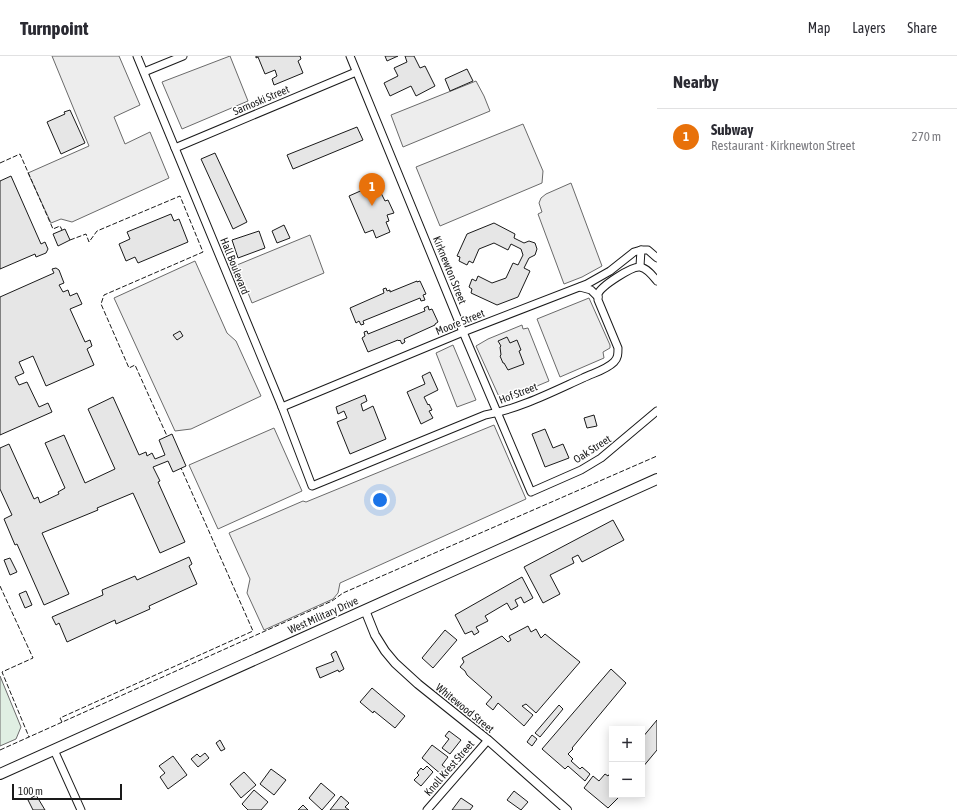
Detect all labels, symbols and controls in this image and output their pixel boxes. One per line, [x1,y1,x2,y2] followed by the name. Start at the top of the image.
[20,17,88,39] text: Turnpoint
[808,20,830,36] text: Map
[852,20,885,36] text: Layers
[907,20,937,36] text: Share
[673,72,719,92] text: Nearby
[231,83,291,117] street label: Sarnoski Street
[711,121,753,138] text: Subway
[683,129,689,144] text: 1
[912,129,941,144] text: 270 m
[711,138,855,153] text: Restaurant · Kirknewton Street
[359,173,385,206] pin: 1
[431,234,469,306] street label: Kirknewton Street
[218,236,252,296] street label: Hall Boulevard
[434,307,486,337] street label: Moore Street
[497,380,539,406] street label: Hof Street
[571,433,613,465] street label: Oak Street
[370,490,390,510] your location
[286,594,360,636] street label: West Military Drive
[433,681,497,735] street label: Whitewood Street
[609,726,645,798] map controls
[609,726,645,762] button: +
[422,738,476,798] street label: Knoll Krest Street
[609,762,645,798] button: −
[12,782,122,801] scale bar
[18,785,43,797] text: 100 m

